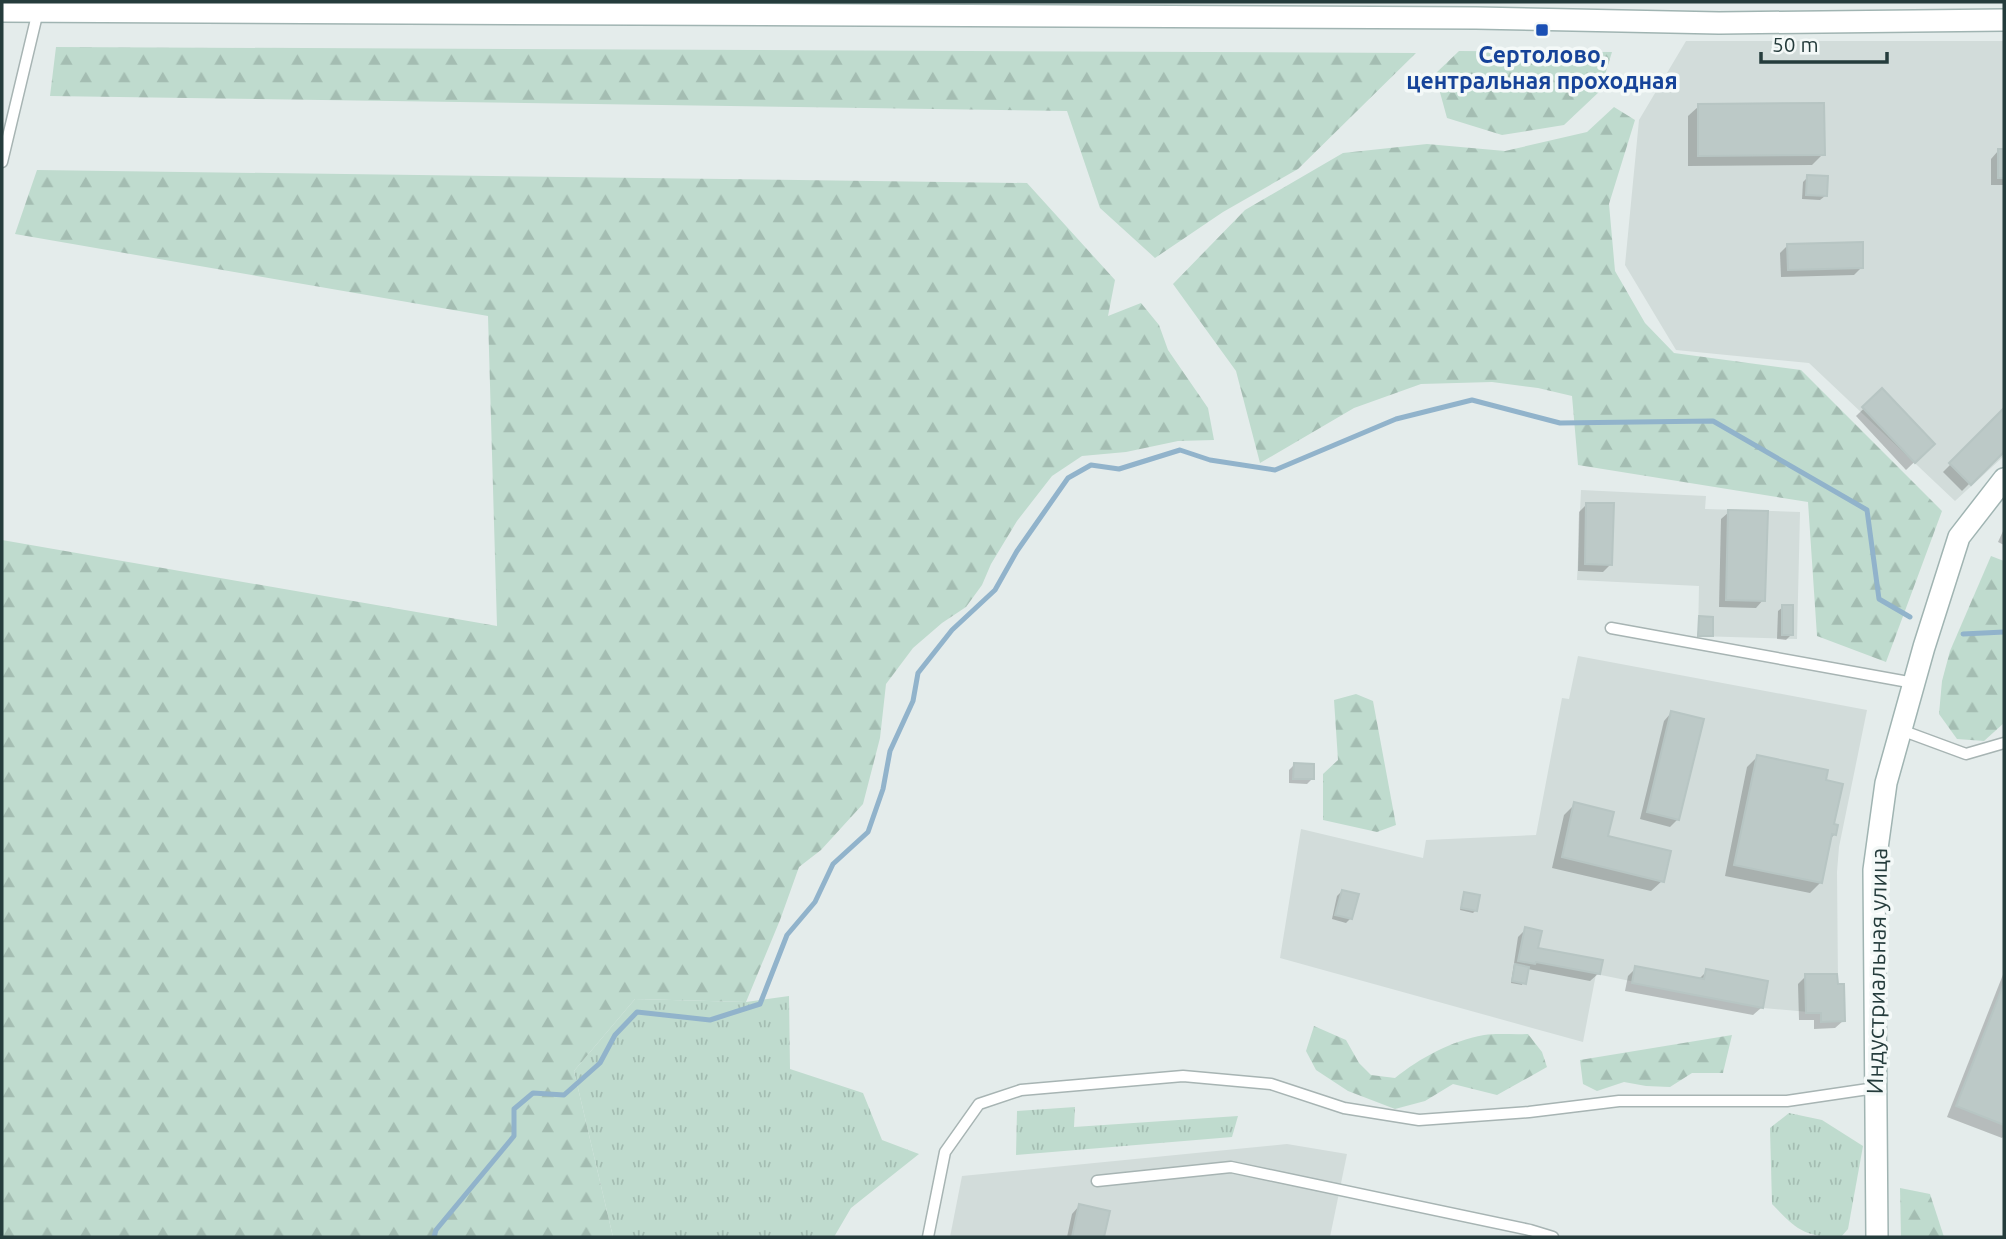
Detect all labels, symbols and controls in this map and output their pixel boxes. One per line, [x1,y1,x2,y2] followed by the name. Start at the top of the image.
[1761,21,1887,65] scale bar
[1534,22,1550,38] marker: Сертолово, центральная проходная
[1772,32,1819,56] text: 50 m
[1406,42,1678,93] place label: Сертолово, центральная проходная
[1862,848,1891,1094] street label: Индустриальная улица

